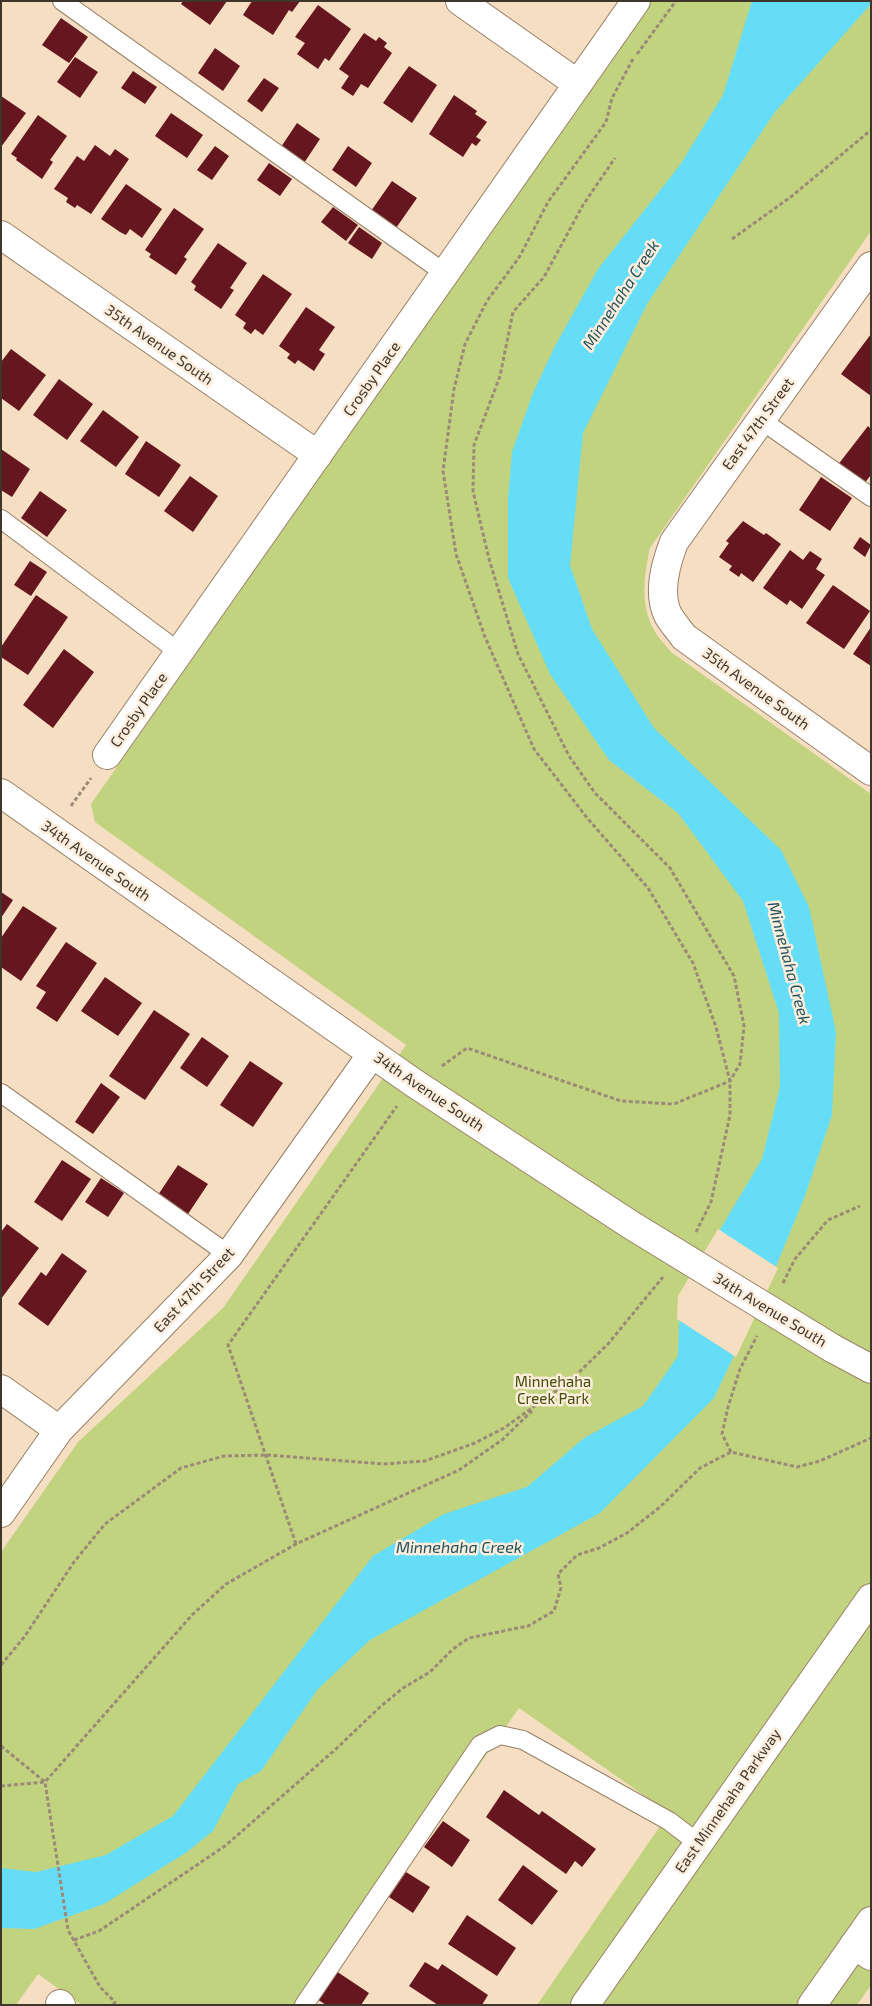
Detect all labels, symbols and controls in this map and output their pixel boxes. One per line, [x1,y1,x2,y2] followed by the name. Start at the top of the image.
[579,237,663,353] water label: Minnehaha Creek
[102,301,216,389] street label: 35th Avenue South
[340,338,404,420] street label: Crosby Place
[718,374,798,474] street label: East 47th Street
[699,644,813,734] street label: 35th Avenue South
[107,669,171,751] street label: Crosby Place
[38,817,154,905] street label: 34th Avenue South
[763,900,815,1026] water label: Minnehaha Creek
[371,1049,487,1135] street label: 34th Avenue South
[150,1244,238,1336] street label: East 47th Street
[710,1269,830,1351] street label: 34th Avenue South
[515,1373,591,1408] park label: Minnehaha Creek Park
[396,1538,522,1558] water label: Minnehaha Creek
[671,1725,785,1877] street label: East Minnehaha Parkway

